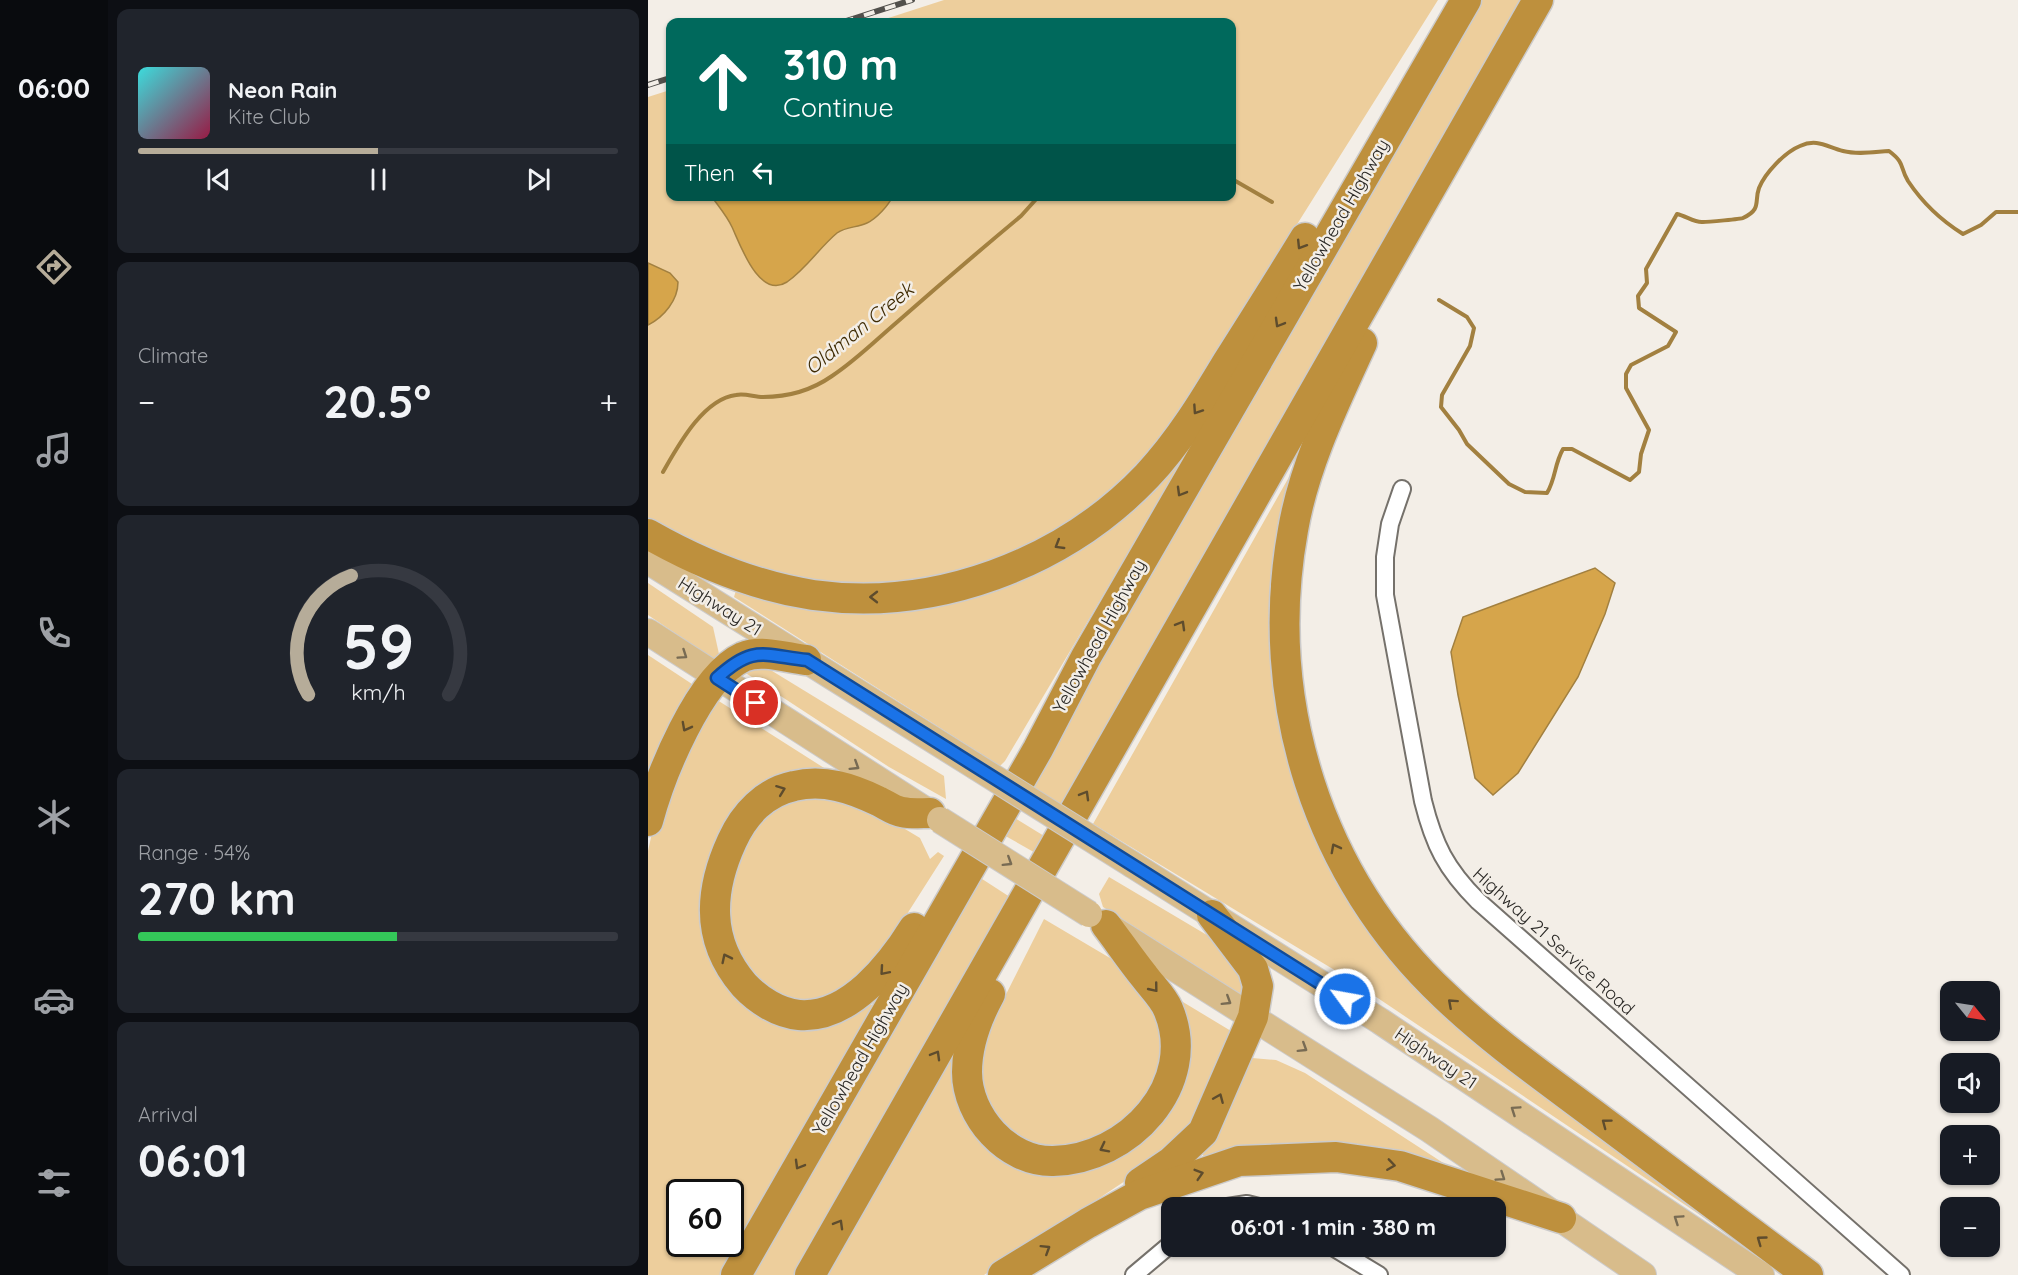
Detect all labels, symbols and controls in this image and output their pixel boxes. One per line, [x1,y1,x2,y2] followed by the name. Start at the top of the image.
[783,38,898,91] text: 310 m
[684,42,762,120] icon: ahead
[18,71,90,105] text: 06:00
[228,76,337,104] text: Neon Rain
[783,90,894,124] text: Continue
[228,104,310,129] text: Kite Club
[1288,135,1394,295] street label: Yellowhead Highway
[747,156,780,189] icon: left
[684,159,735,187] text: Then
[202,163,235,196] icon: previous
[362,163,395,196] icon: pause
[522,163,555,196] icon: next
[1297,239,1309,249] one-way arrow
[33,246,75,288] icon: directions
[800,275,920,380] water label: Oldman Creek
[1274,317,1286,327] one-way arrow
[138,343,208,368] text: Climate
[323,373,431,429] text: 20.5°
[138,381,155,422] text: −
[599,381,618,422] text: +
[1193,403,1204,414] one-way arrow
[33,429,75,471] icon: music
[1177,486,1188,496] one-way arrow
[1055,537,1065,549] one-way arrow
[1047,555,1151,717] street label: Yellowhead Highway
[674,571,766,641] street label: Highway 21
[869,591,878,603] one-way arrow
[342,607,414,685] text: 59
[33,612,75,654] icon: phone
[1174,621,1185,631] one-way arrow
[676,648,687,659] one-way arrow
[730,677,781,728] pin
[351,679,405,705] text: km/h
[739,686,772,719] icon: arrive
[682,721,693,731] one-way arrow
[849,758,859,770] one-way arrow
[776,785,786,798] one-way arrow
[1078,790,1089,801] one-way arrow
[33,796,75,838] icon: climate
[138,840,250,865] text: Range · 54%
[1331,844,1342,854] one-way arrow
[1001,855,1012,866] one-way arrow
[1468,862,1640,1020] street label: Highway 21 Service Road
[138,870,296,926] text: 270 km
[721,953,733,964] one-way arrow
[880,964,891,975] one-way arrow
[1313,967,1377,1031] position arrow
[33,979,75,1021] icon: car
[807,979,913,1139] street label: Yellowhead Highway
[1940,981,2000,1041] north arrow
[1940,981,2000,1257] map controls
[1147,982,1158,993] one-way arrow
[1221,993,1231,1005] one-way arrow
[1448,999,1459,1010] one-way arrow
[1390,1022,1482,1094] street label: Highway 21
[1296,1041,1307,1052] one-way arrow
[929,1051,940,1061] one-way arrow
[1940,1053,2000,1113] button: sound
[1212,1093,1224,1104] one-way arrow
[138,1102,198,1127] text: Arrival
[1511,1107,1522,1118] one-way arrow
[1601,1119,1612,1130] one-way arrow
[1940,1125,2000,1185] button: +
[138,1132,248,1188] text: 06:01
[1100,1141,1110,1152] one-way arrow
[795,1159,806,1169] one-way arrow
[1386,1159,1396,1171] one-way arrow
[33,1162,75,1204] icon: filters
[1193,1169,1204,1181] one-way arrow
[1495,1170,1506,1181] one-way arrow
[666,1179,744,1257] speed limit sign: 60
[1940,1197,2000,1257] button: −
[1231,1213,1436,1241] text: 06:01 · 1 min · 380 m
[1673,1215,1684,1226] one-way arrow
[832,1220,843,1230] one-way arrow
[1757,1237,1768,1248] one-way arrow
[1039,1245,1050,1256] one-way arrow

